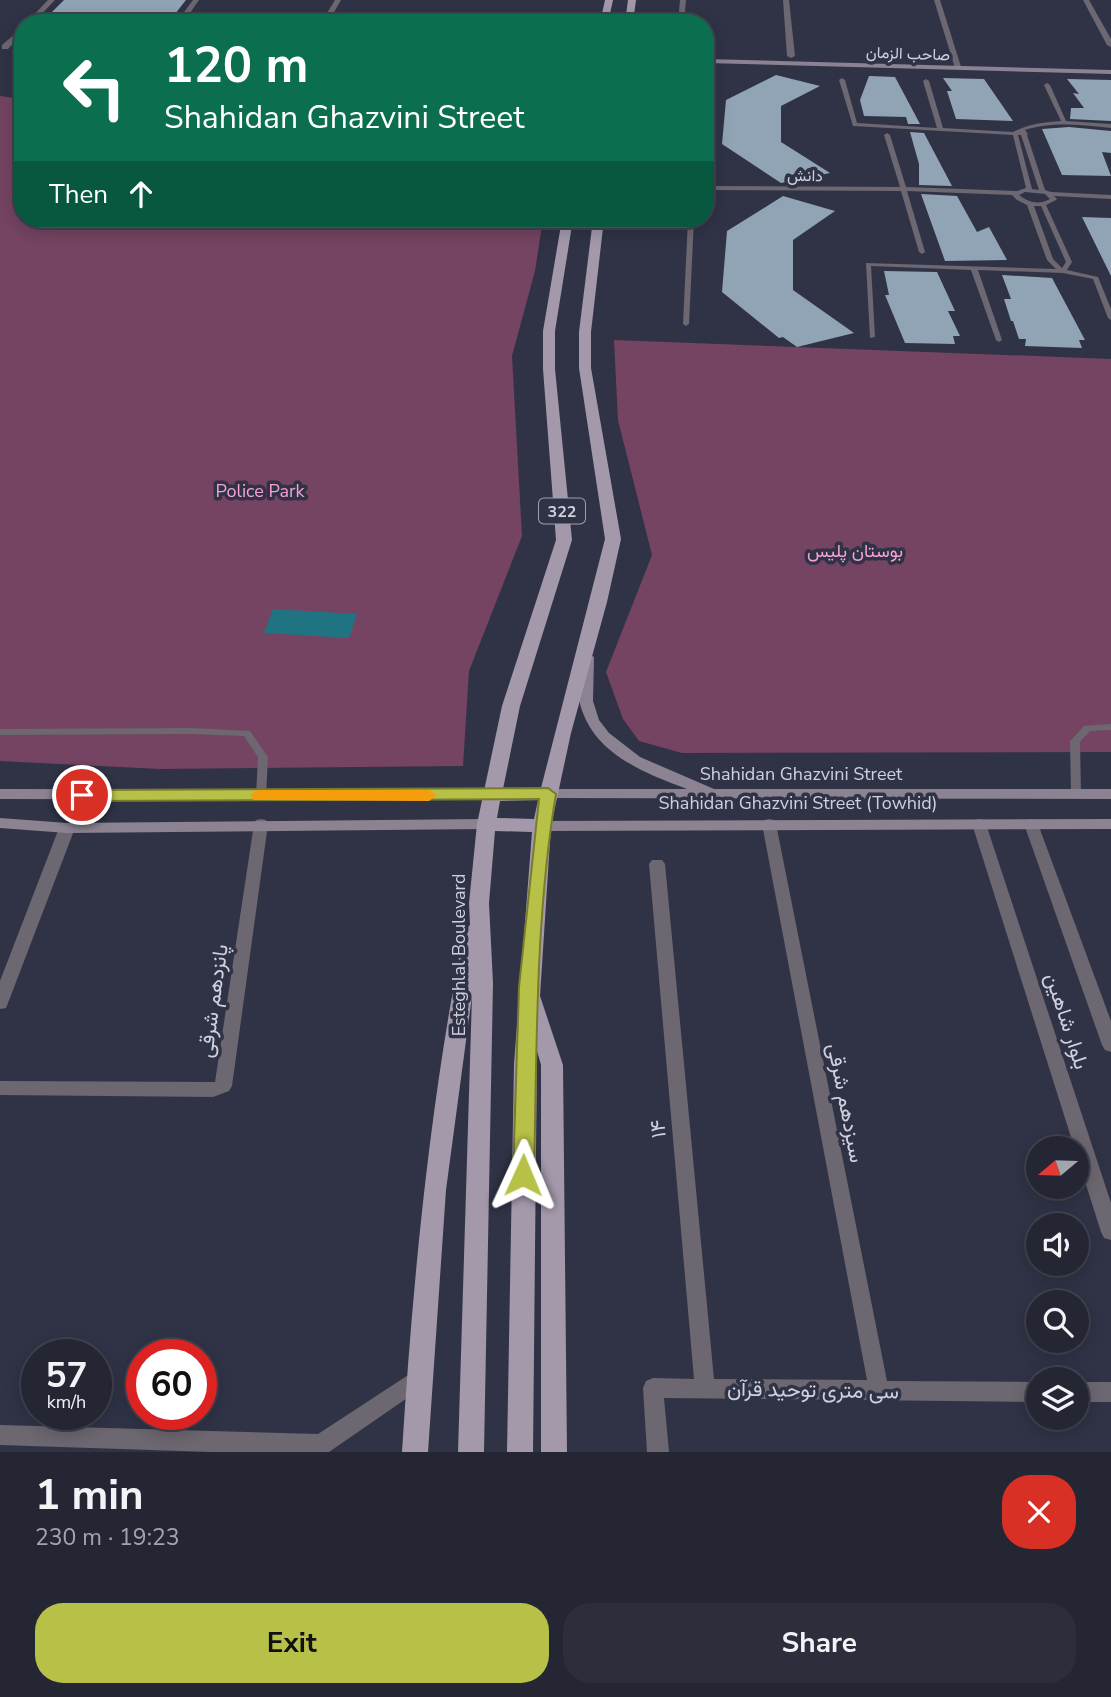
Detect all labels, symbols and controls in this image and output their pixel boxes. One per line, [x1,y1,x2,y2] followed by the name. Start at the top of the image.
[164,32,308,99] text: 120 m
[49,42,140,133] icon: left
[866,42,950,66] street label: صاحب الزمان
[164,96,524,139] text: Shahidan Ghazvini Street
[787,165,823,187] street label: دانش
[122,175,160,213] icon: ahead
[49,177,108,212] text: Then
[216,479,305,503] park label: Police Park
[539,498,585,524] road number: 322
[807,539,903,563] park label: بوستان پلیس
[700,762,903,786] street label: Shahidan Ghazvini Street
[52,765,112,825] pin
[63,776,101,814] icon: arrive
[659,791,937,815] street label: Shahidan Ghazvini Street (Towhid)
[447,874,471,1036] street label: Esteghlal Boulevard
[191,942,235,1060] street label: پانزدهم شرقی
[1038,969,1096,1073] street label: بلوار شاهین
[821,1041,871,1165] street label: سیزدهم شرقی
[643,1119,673,1139] street label: ۱۴
[1026,1136,1088,1199] north arrow
[1026,1136,1089,1430] map controls
[486,1138,560,1212] position arrow
[1026,1213,1089,1276] button: sound
[1026,1290,1089,1353] button: search
[126,1339,217,1430] speed limit sign: 60
[45,1352,88,1399] text: 57
[1026,1367,1089,1430] button: layers
[727,1375,899,1405] street label: سی متری توحید قرآن
[47,1390,86,1414] text: km/h
[35,1467,144,1524] text: 1 min
[1002,1475,1076,1549] button: close
[35,1522,180,1553] text: 230 m · 19:23
[35,1603,549,1683] button: Exit
[563,1603,1076,1683] button: Share

